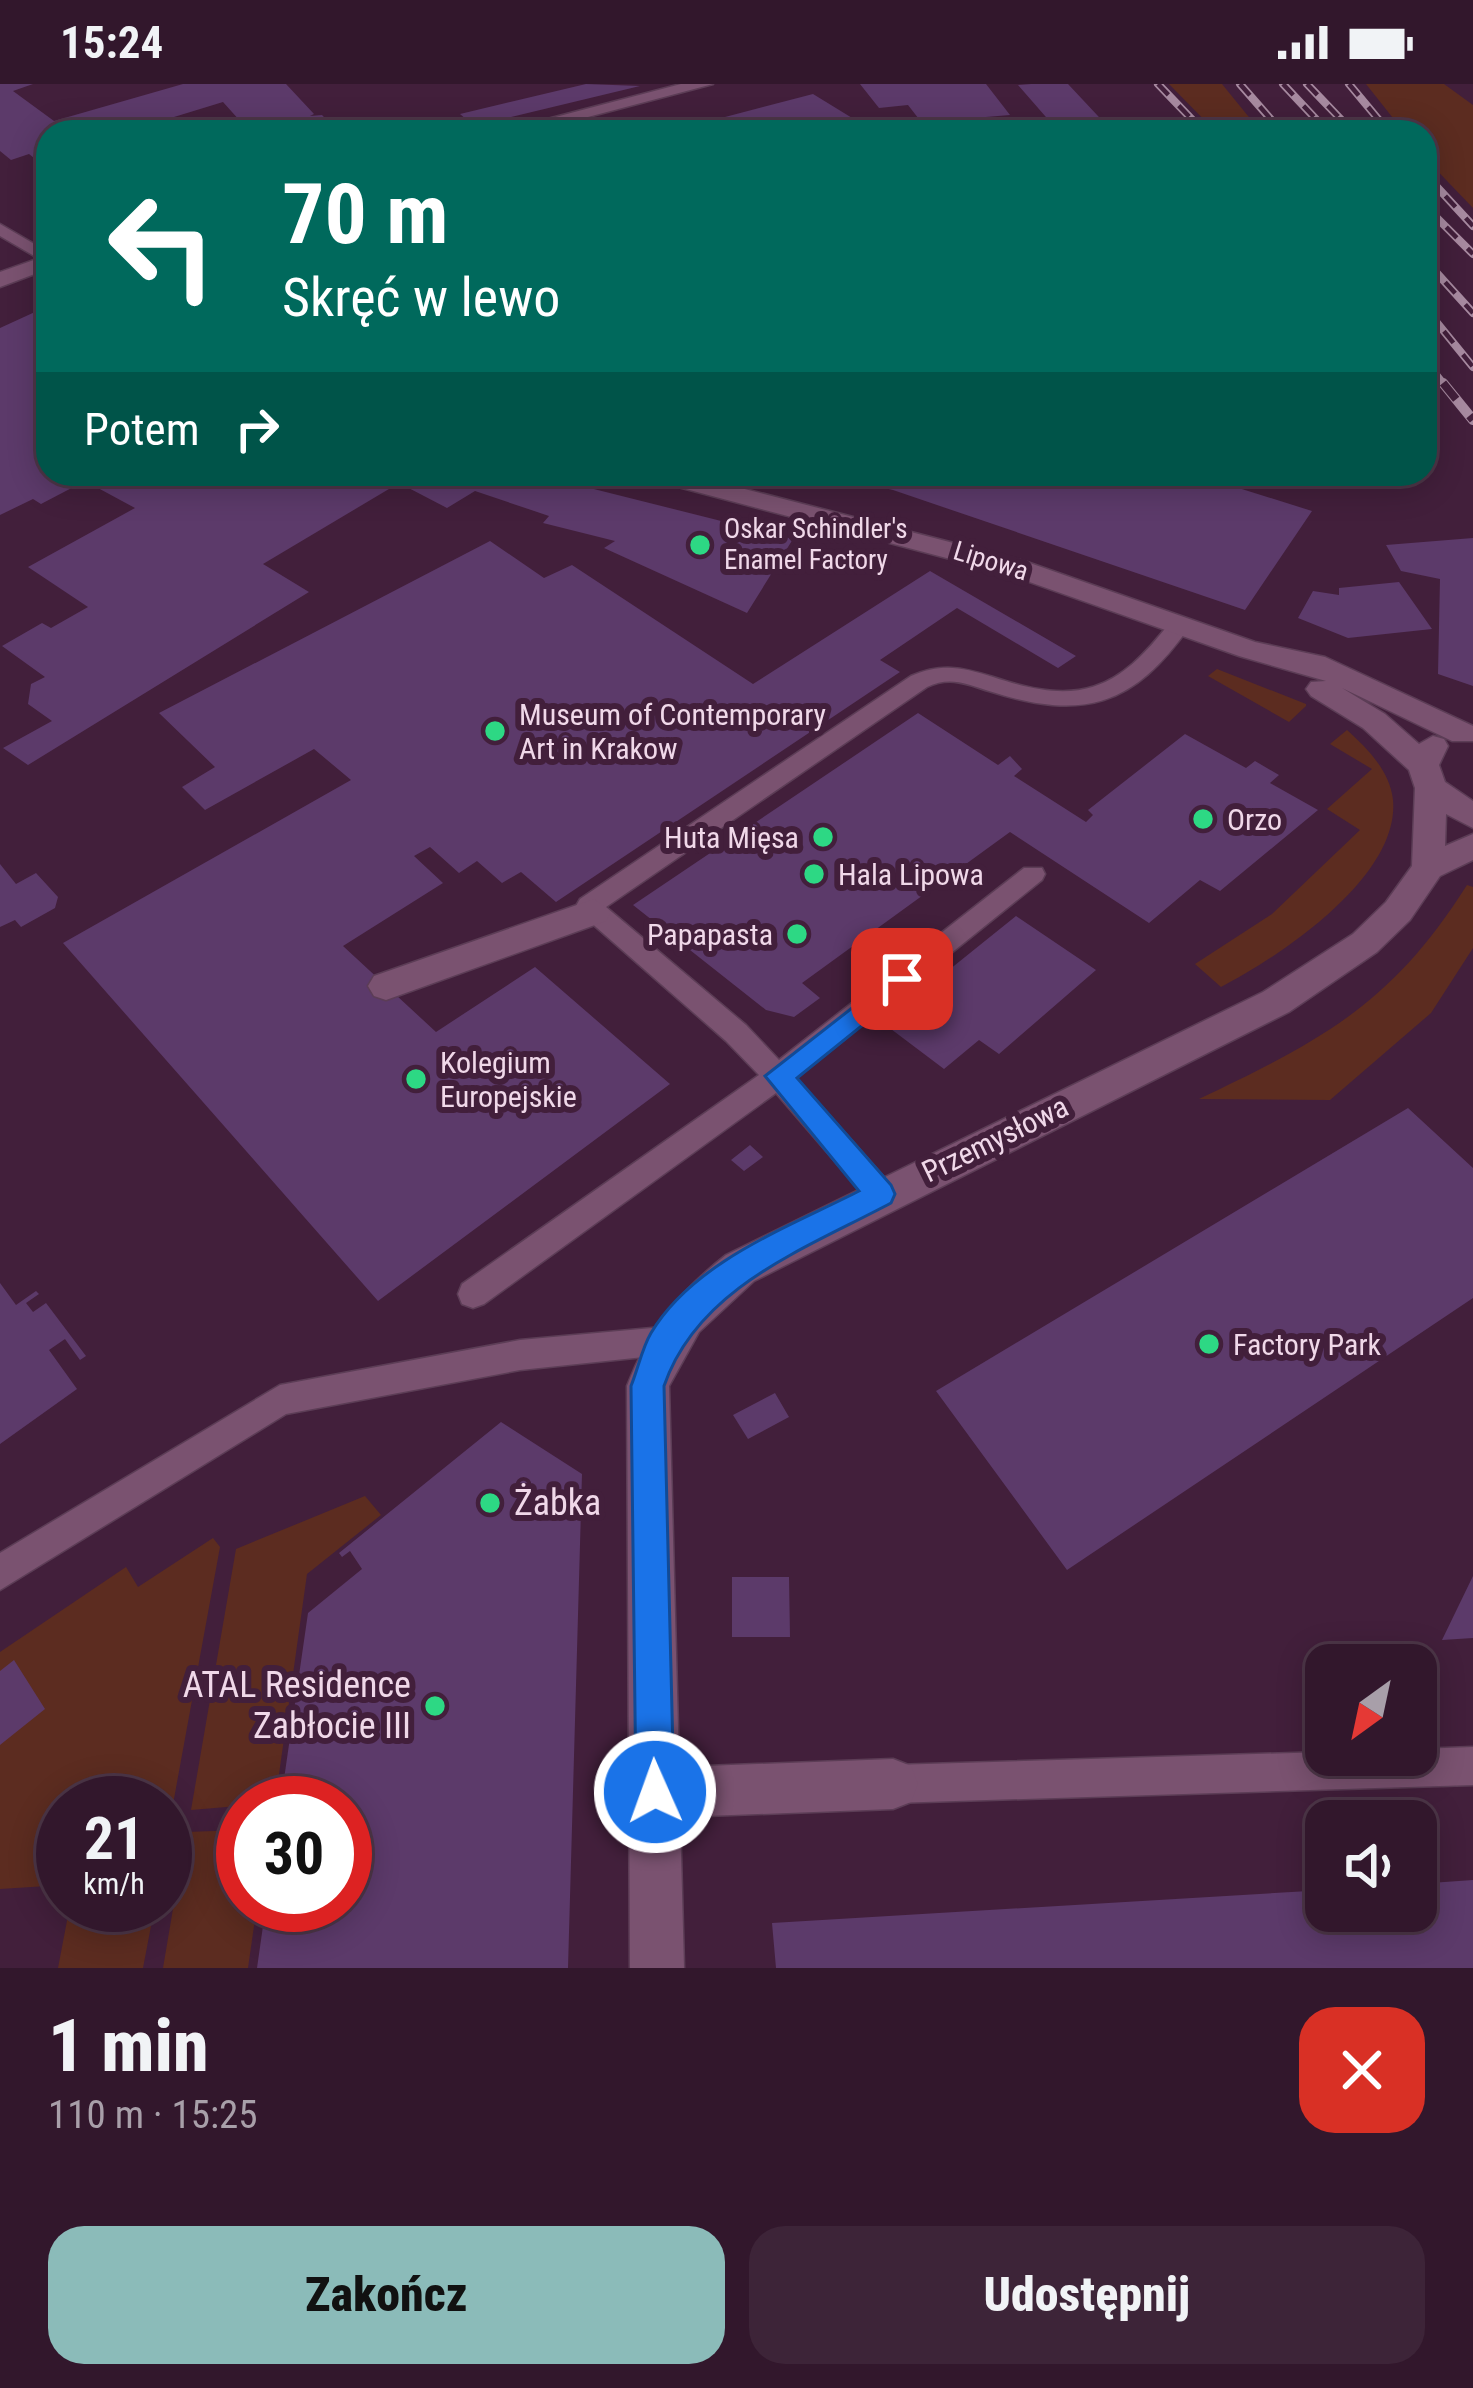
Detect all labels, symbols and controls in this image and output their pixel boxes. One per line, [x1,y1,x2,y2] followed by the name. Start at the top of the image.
[60,16,163,69] text: 15:24
[282,165,449,264] text: 70 m
[84,168,240,324] icon: left
[282,266,560,329] text: Skręć w lewo
[224,396,290,462] icon: right
[84,403,200,456] text: Potem
[724,513,908,576] place label: Oskar Schindler's Enamel Factory
[687,532,713,558] marker: Oskar Schindler's Enamel Factory
[950,535,1032,587] street label: Lipowa
[519,697,826,766] place label: Museum of Contemporary Art in Krakow
[482,718,508,744] marker: Museum of Contemporary Art in Krakow
[1227,802,1282,837] place label: Orzo
[1190,806,1216,832] marker: Orzo
[664,820,799,855] place label: Huta Mięsa
[810,824,836,850] marker: Huta Mięsa
[838,857,984,892] place label: Hala Lipowa
[801,861,827,887] marker: Hala Lipowa
[647,917,773,952] place label: Papapasta
[784,921,810,947] marker: Papapasta
[851,928,953,1030] pin
[869,946,935,1012] icon: arrive
[440,1045,577,1114] place label: Kolegium Europejskie
[403,1066,429,1092] marker: Kolegium Europejskie
[916,1089,1074,1189] street label: Przemysłowa
[1233,1327,1382,1362] place label: Factory Park
[1196,1331,1222,1357] marker: Factory Park
[514,1482,601,1524] place label: Żabka
[477,1490,503,1516] marker: Żabka
[1305,1644,1437,1776] north arrow
[1305,1644,1437,1932] map controls
[183,1664,411,1747] place label: ATAL Residence Zabłocie III
[422,1693,448,1719] marker: ATAL Residence Zabłocie III
[592,1729,718,1855] position arrow
[216,1776,372,1932] speed limit sign: 30
[1305,1800,1437,1932] button: sound
[84,1803,144,1874] text: 21
[83,1866,145,1901] text: km/h
[48,2004,209,2089] text: 1 min
[1299,2007,1425,2133] button: close
[48,2092,258,2138] text: 110 m · 15:25
[48,2226,725,2364] button: Zakończ
[749,2226,1425,2364] button: Udostępnij

